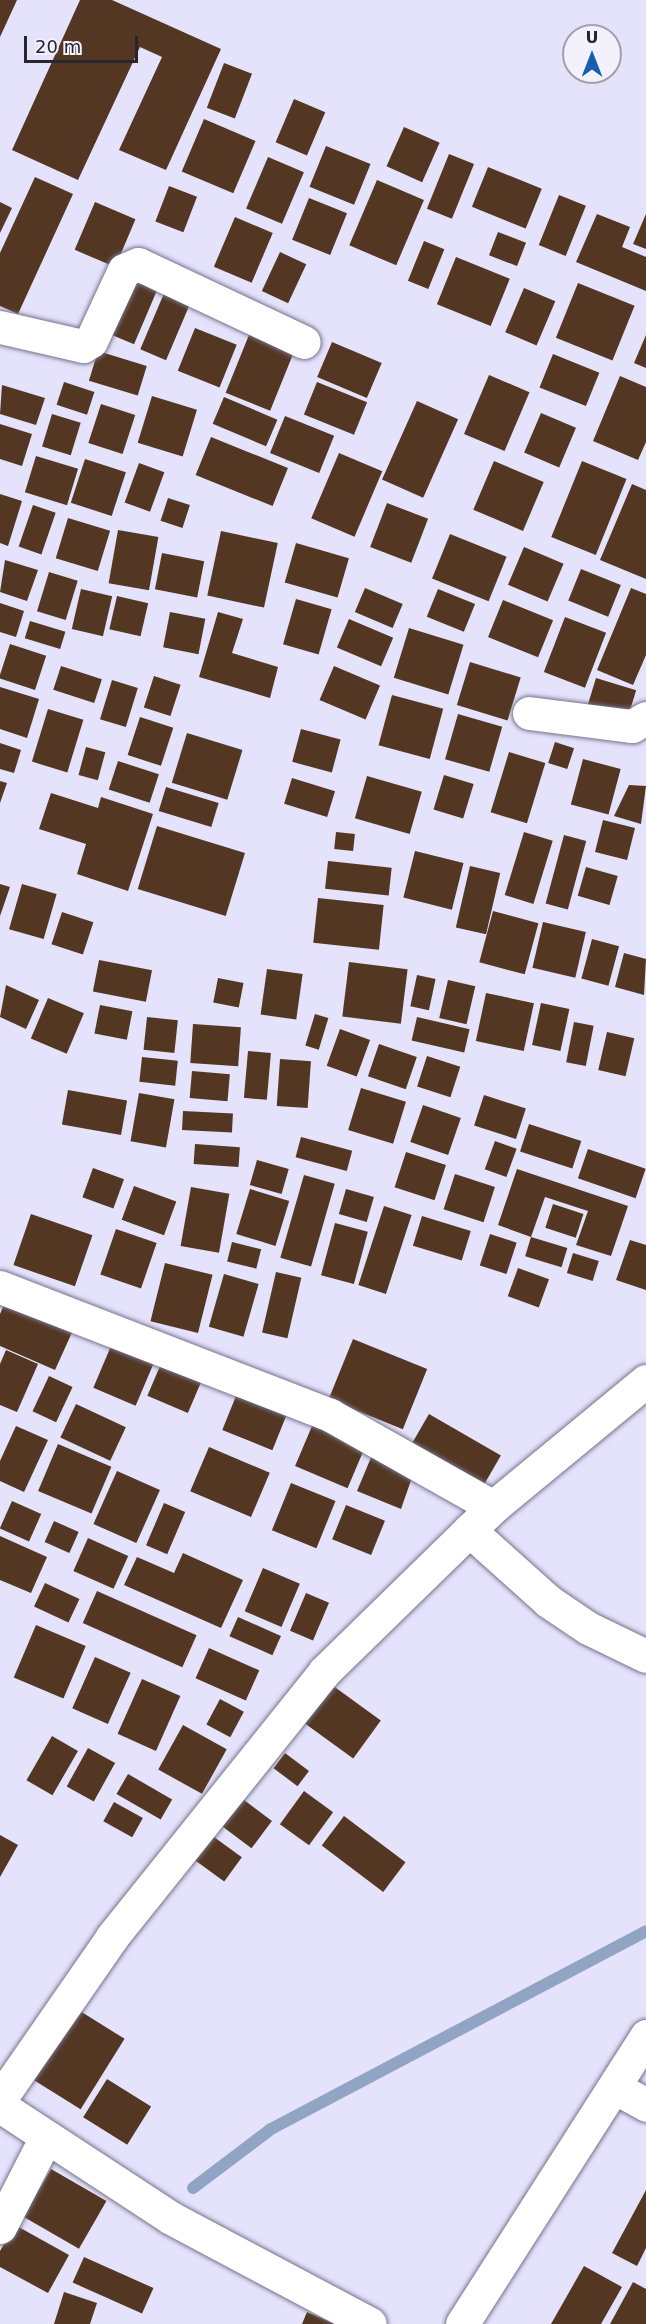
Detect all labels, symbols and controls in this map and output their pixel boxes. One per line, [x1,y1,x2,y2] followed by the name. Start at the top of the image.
[27,24,141,62] scale bar
[562,24,622,84] north arrow
[586,28,599,47] text: U
[35,36,81,57] text: 20 m

